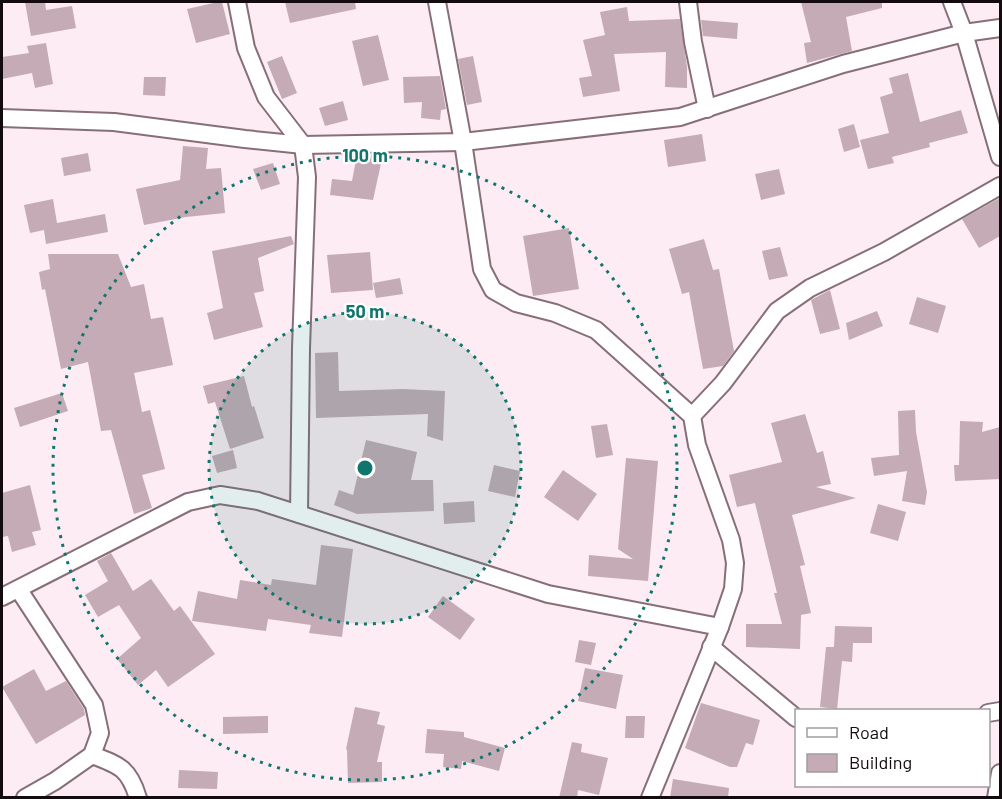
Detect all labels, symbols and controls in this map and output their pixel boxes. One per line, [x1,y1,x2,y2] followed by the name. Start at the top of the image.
[342,144,388,166] text: 100 m
[346,300,384,322] text: 50 m
[355,458,375,478] centre of rings
[795,709,990,787] legend
[849,721,889,743] text: Road
[849,751,912,773] text: Building

